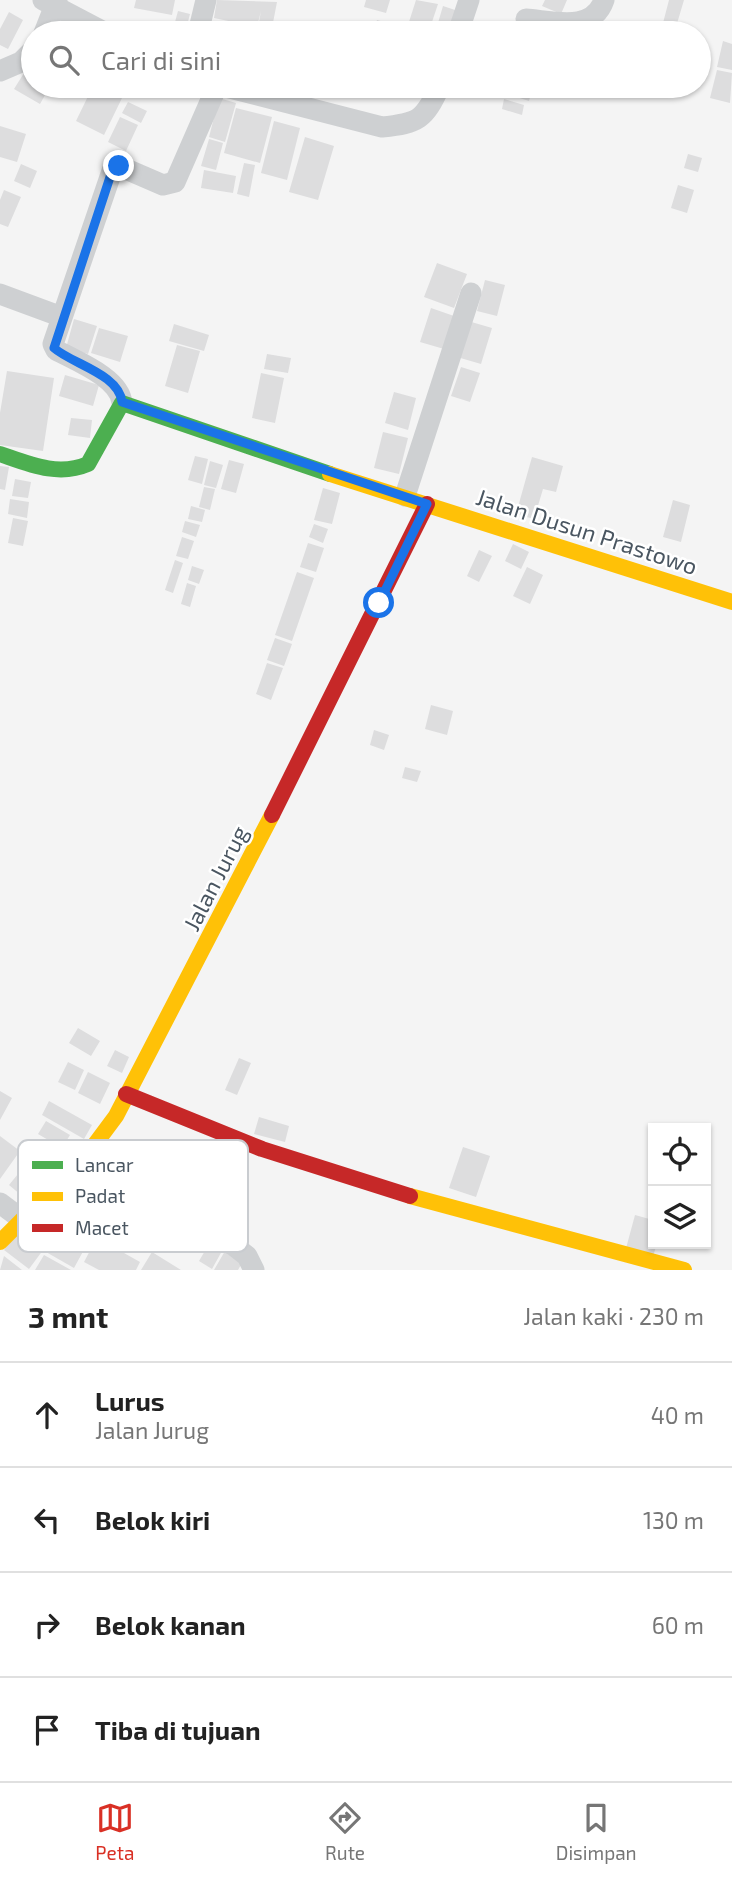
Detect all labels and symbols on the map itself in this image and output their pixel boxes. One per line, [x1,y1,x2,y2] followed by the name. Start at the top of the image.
[103,150,134,181] route end
[473,482,701,580] street label: Jalan Dusun Prastowo
[363,587,394,618] route start
[177,821,253,935] street label: Jalan Jurug
[18,1140,248,1252] legend
[75,1153,134,1176] text: Lancar
[75,1184,125,1207] text: Padat
[75,1216,129,1239] text: Macet

